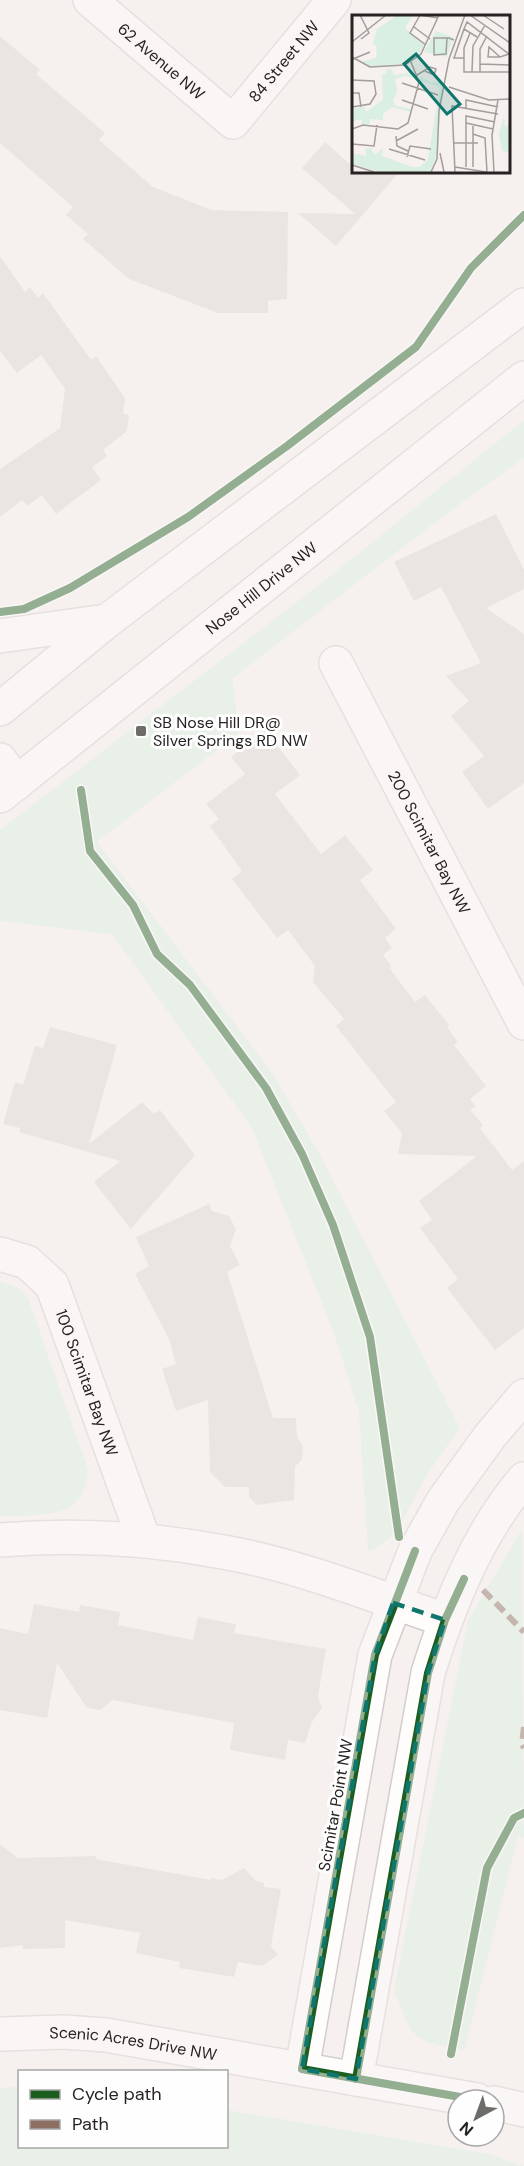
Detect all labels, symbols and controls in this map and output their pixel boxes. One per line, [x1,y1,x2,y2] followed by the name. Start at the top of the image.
[352,15,509,172] inset map
[244,16,324,107] street label: 84 Street NW
[113,18,210,105] street label: 62 Avenue NW
[201,537,322,639] street label: Nose Hill Drive NW
[153,712,308,751] place label: SB Nose Hill DR@ Silver Springs RD NW
[134,724,148,738] marker: SB Nose Hill DR@ Silver Springs RD NW
[383,767,475,918] street label: 200 Scimitar Bay NW
[51,1307,123,1460] street label: 100 Scimitar Bay NW
[314,1737,358,1873] street label: Scimitar Point NW
[49,2022,219,2065] street label: Scenic Acres Drive NW
[18,2070,228,2148] legend
[72,2082,162,2106] text: Cycle path
[446,2088,506,2148] north arrow
[72,2112,109,2136] text: Path
[455,2117,478,2141] text: N

